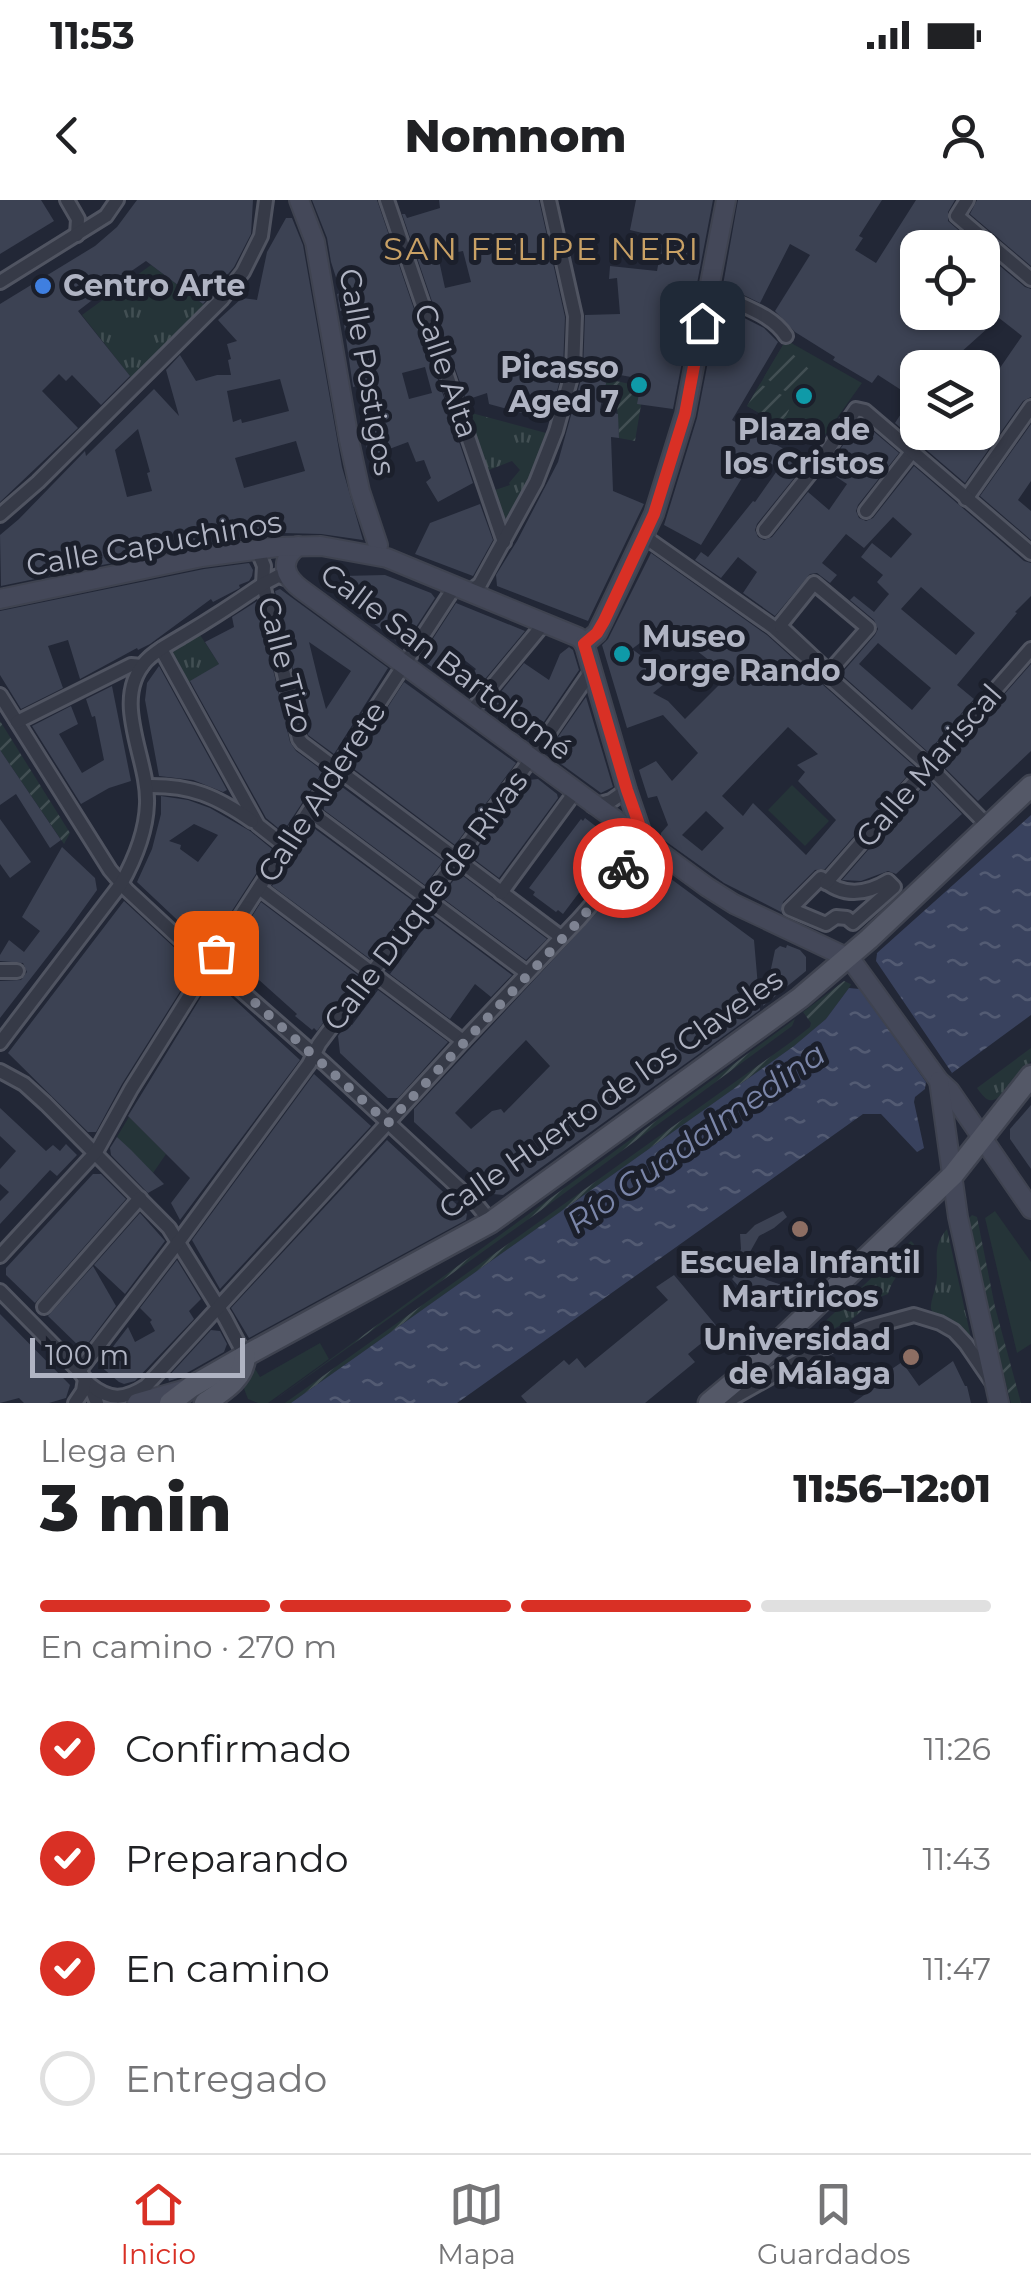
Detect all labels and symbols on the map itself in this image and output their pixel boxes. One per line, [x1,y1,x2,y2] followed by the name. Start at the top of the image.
[383,229,701,268] district label: SAN FELIPE NERI
[331,265,404,478] street label: Calle Postigos
[63,267,246,304] place label: Centro Arte
[32,275,54,297] marker: Centro Arte
[660,281,745,366] pin
[406,299,487,443] street label: Calle Alta
[500,349,619,420] place label: Picasso Aged 7
[628,374,650,396] marker: Picasso Aged 7
[793,385,815,407] marker: Plaza de los Cristos
[724,411,884,482] place label: Plaza de los Cristos
[23,503,285,584] street label: Calle Capuchinos
[313,555,579,768] street label: Calle San Bartolomé
[249,592,321,737] street label: Calle Tizo
[641,618,841,689] place label: Museo Jorge Rando
[611,643,633,665] marker: Museo Jorge Rando
[848,676,1010,855] street label: Calle Mariscal
[249,694,394,889] street label: Calle Alderete
[316,763,536,1038] street label: Calle Duque de Rivas
[573,818,673,918] courier
[174,911,259,996] pin
[432,960,790,1227] street label: Calle Huerto de los Claveles
[559,1034,833,1242] water label: Río Guadalmedina
[789,1218,811,1240] marker: Escuela Infantil Martiricos
[679,1244,921,1315] place label: Escuela Infantil Martiricos
[703,1321,891,1392] place label: Universidad de Málaga
[30,1333,245,1378] scale bar
[900,1346,922,1368] marker: Universidad de Málaga

